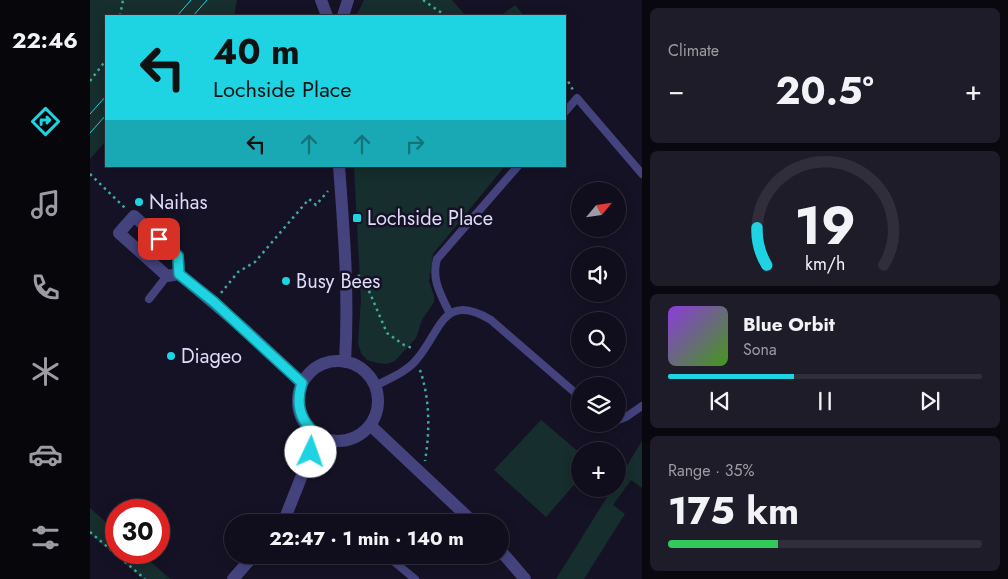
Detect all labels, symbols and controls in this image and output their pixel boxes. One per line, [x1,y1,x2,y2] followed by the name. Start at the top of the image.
[12,24,78,56] text: 22:46
[213,27,300,77] text: 40 m
[130,35,195,100] icon: left
[668,39,719,62] text: Climate
[776,63,874,118] text: 20.5°
[668,70,685,111] text: −
[965,70,982,111] text: +
[213,73,352,105] text: Lochside Place
[28,104,63,139] icon: directions
[242,130,270,158] icon: left
[295,130,323,158] icon: ahead
[348,130,376,158] icon: ahead
[401,130,429,158] icon: right
[571,182,626,238] north arrow
[571,182,626,497] map controls
[28,187,63,222] icon: music
[149,188,208,217] place label: Naihas
[794,188,856,264] text: 19
[133,196,145,208] marker: Naihas
[367,204,493,233] place label: Lochside Place
[351,212,363,224] marker: Lochside Place
[138,218,180,260] pin
[145,225,173,253] icon: arrive
[571,247,626,302] button: sound
[805,251,845,277] text: km/h
[296,267,380,296] place label: Busy Bees
[28,270,63,305] icon: phone
[280,275,292,287] marker: Busy Bees
[743,311,835,338] text: Blue Orbit
[571,312,626,367] button: search
[743,338,777,361] text: Sona
[181,342,242,371] place label: Diageo
[165,350,177,362] marker: Diageo
[28,354,63,389] icon: climate
[571,377,626,432] button: layers
[706,387,734,415] icon: previous
[811,387,839,415] icon: pause
[916,387,944,415] icon: next
[284,425,336,477] position arrow
[28,437,63,472] icon: car
[571,442,626,497] button: +
[668,459,755,482] text: Range · 35%
[668,483,799,538] text: 175 km
[105,499,170,564] speed limit sign: 30
[28,520,63,555] icon: filters
[269,525,464,552] text: 22:47 · 1 min · 140 m

